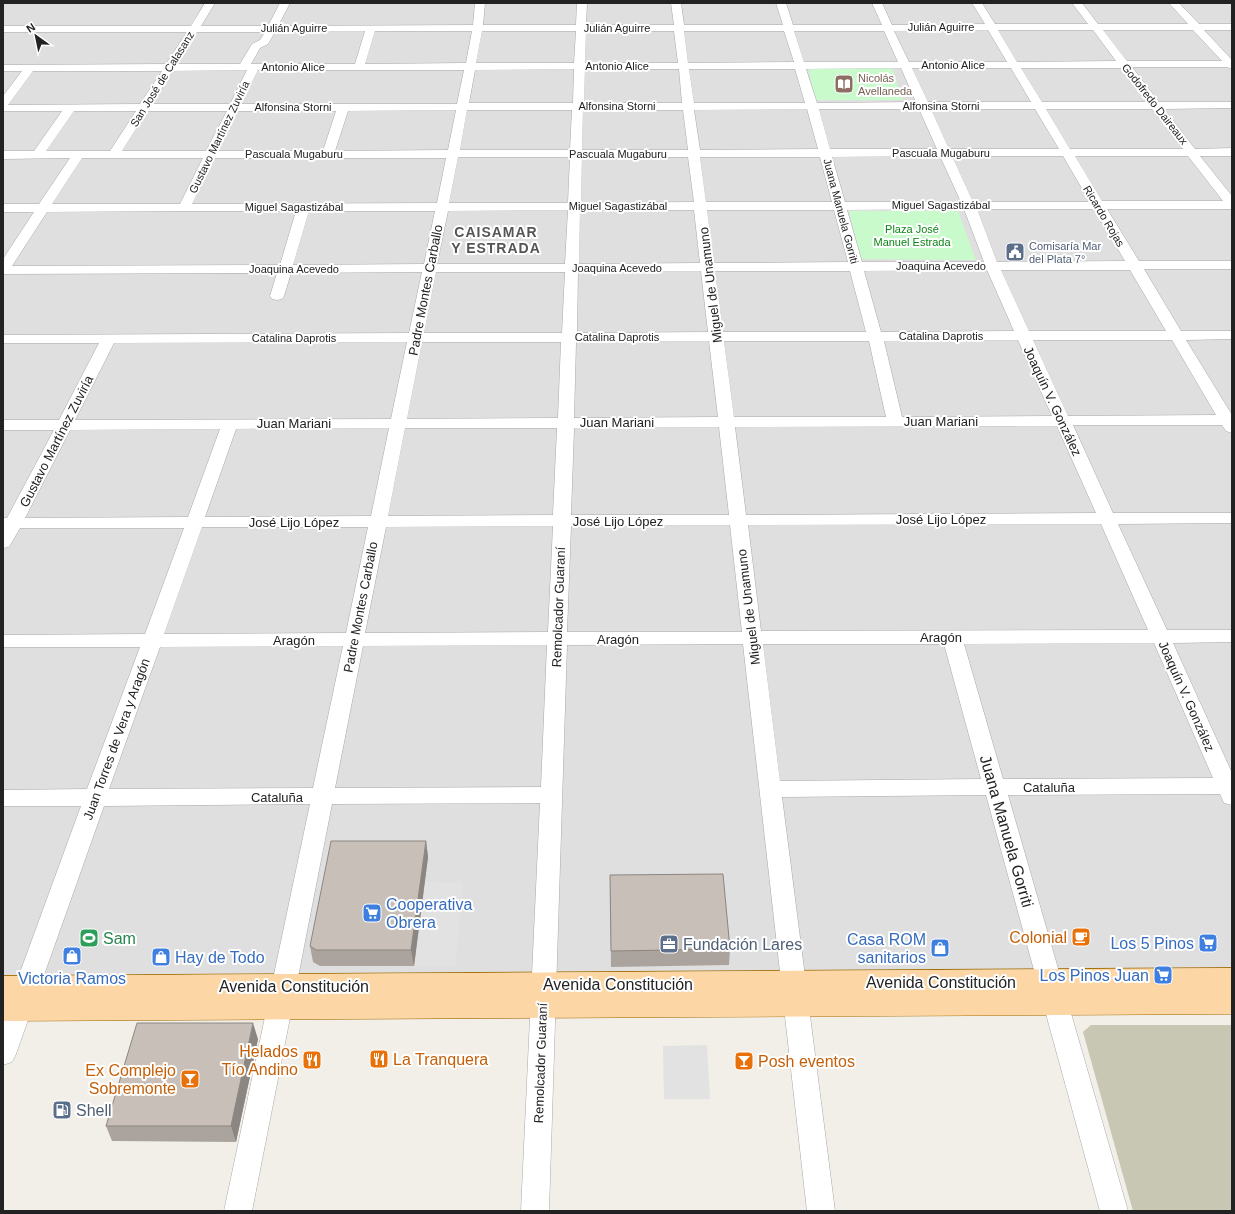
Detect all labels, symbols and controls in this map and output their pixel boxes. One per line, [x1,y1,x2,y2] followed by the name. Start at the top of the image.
[16,16,56,56] north arrow
[24,20,37,35] text: N
[908,21,974,33] street label: Julián Aguirre
[261,22,327,34] street label: Julián Aguirre
[584,22,650,34] street label: Julián Aguirre
[128,29,196,129] street label: San José de Calasanz
[921,59,985,71] street label: Antonio Alice
[585,60,649,72] street label: Antonio Alice
[261,61,325,73] street label: Antonio Alice
[1120,61,1191,147] street label: Godofredo Daireaux
[858,72,913,97] place label: Nicolás Avellaneda
[833,73,855,95] library icon: Nicolás Avellaneda
[187,78,252,195] street label: Gustavo Martínez Zuviría
[578,100,656,112] street label: Alfonsina Storni
[902,100,980,112] street label: Alfonsina Storni
[254,101,332,113] street label: Alfonsina Storni
[892,147,990,159] street label: Pascuala Mugaburu
[245,148,343,160] street label: Pascuala Mugaburu
[569,148,667,160] street label: Pascuala Mugaburu
[821,157,861,265] street label: Juana Manuela Gorriti
[1081,183,1127,249] street label: Ricardo Rojas
[892,199,990,211] street label: Miguel Sagastizábal
[569,200,667,212] street label: Miguel Sagastizábal
[245,201,343,213] street label: Miguel Sagastizábal
[405,223,446,357] street label: Padre Montes Carballo
[873,223,951,248] park label: Plaza José Manuel Estrada
[451,224,541,256] district label: CAISAMAR Y ESTRADA
[696,226,725,344] street label: Miguel de Unamuno
[1029,240,1101,265] place label: Comisaría Mar del Plata 7°
[1004,241,1026,263] public building icon: Comisaría Mar del Plata 7°
[896,260,986,272] street label: Joaquina Acevedo
[572,262,662,274] street label: Joaquina Acevedo
[249,263,339,275] street label: Joaquina Acevedo
[899,330,984,342] street label: Catalina Daprotis
[575,331,660,343] street label: Catalina Daprotis
[252,332,337,344] street label: Catalina Daprotis
[1020,344,1085,459] street label: Joaquín V. González
[17,372,97,510] street label: Gustavo Martínez Zuviría
[904,414,978,429] street label: Juan Mariani
[580,415,654,430] street label: Juan Mariani
[257,416,331,431] street label: Juan Mariani
[896,512,986,527] street label: José Lijo López
[573,514,663,529] street label: José Lijo López
[249,515,339,530] street label: José Lijo López
[340,540,381,674] street label: Padre Montes Carballo
[549,546,568,668] street label: Remolcador Guaraní
[734,548,763,666] street label: Miguel de Unamuno
[920,630,962,645] street label: Aragón
[597,632,639,647] street label: Aragón
[273,633,315,648] street label: Aragón
[1155,639,1218,754] street label: Joaquín V. González
[80,656,153,822] street label: Juan Torres de Vera y Aragón
[977,753,1036,909] street label: Juana Manuela Gorriti
[1023,780,1076,795] street label: Cataluña
[251,790,304,805] street label: Cataluña
[386,896,472,931] place label: Cooperativa Obrera
[361,902,383,924] supermarket icon: Cooperativa Obrera
[1070,926,1092,948] cafe icon: Colonial
[78,927,100,949] sports icon: Sam
[1009,929,1067,946] place label: Colonial
[103,930,136,947] place label: Sam
[847,931,926,966] place label: Casa ROM sanitarios
[1197,932,1219,954] supermarket icon: Los 5 Pinos
[658,933,680,955] office icon: Fundación Lares
[1110,935,1194,952] place label: Los 5 Pinos
[683,936,802,953] place label: Fundación Lares
[929,937,951,959] shop icon: Casa ROM sanitarios
[61,945,83,967] shop icon: Victoria Ramos
[150,946,172,968] shop icon: Hay de Todo
[175,949,265,966] place label: Hay de Todo
[1152,964,1174,986] supermarket icon: Los Pinos Juan
[1040,967,1149,984] place label: Los Pinos Juan
[18,970,126,987] place label: Victoria Ramos
[866,974,1016,991] street label: Avenida Constitución
[543,976,693,993] street label: Avenida Constitución
[219,978,369,995] street label: Avenida Constitución
[531,1002,550,1124] street label: Remolcador Guaraní
[222,1043,298,1078] place label: Helados Tío Andino
[368,1048,390,1070] restaurant icon: La Tranquera
[301,1049,323,1071] restaurant icon: Helados Tío Andino
[733,1050,755,1072] bar icon: Posh eventos
[393,1051,488,1068] place label: La Tranquera
[758,1053,855,1070] place label: Posh eventos
[85,1062,176,1097] place label: Ex Complejo Sobremonte
[179,1068,201,1090] bar icon: Ex Complejo Sobremonte
[51,1099,73,1121] fuel station icon: Shell
[76,1102,112,1119] place label: Shell

